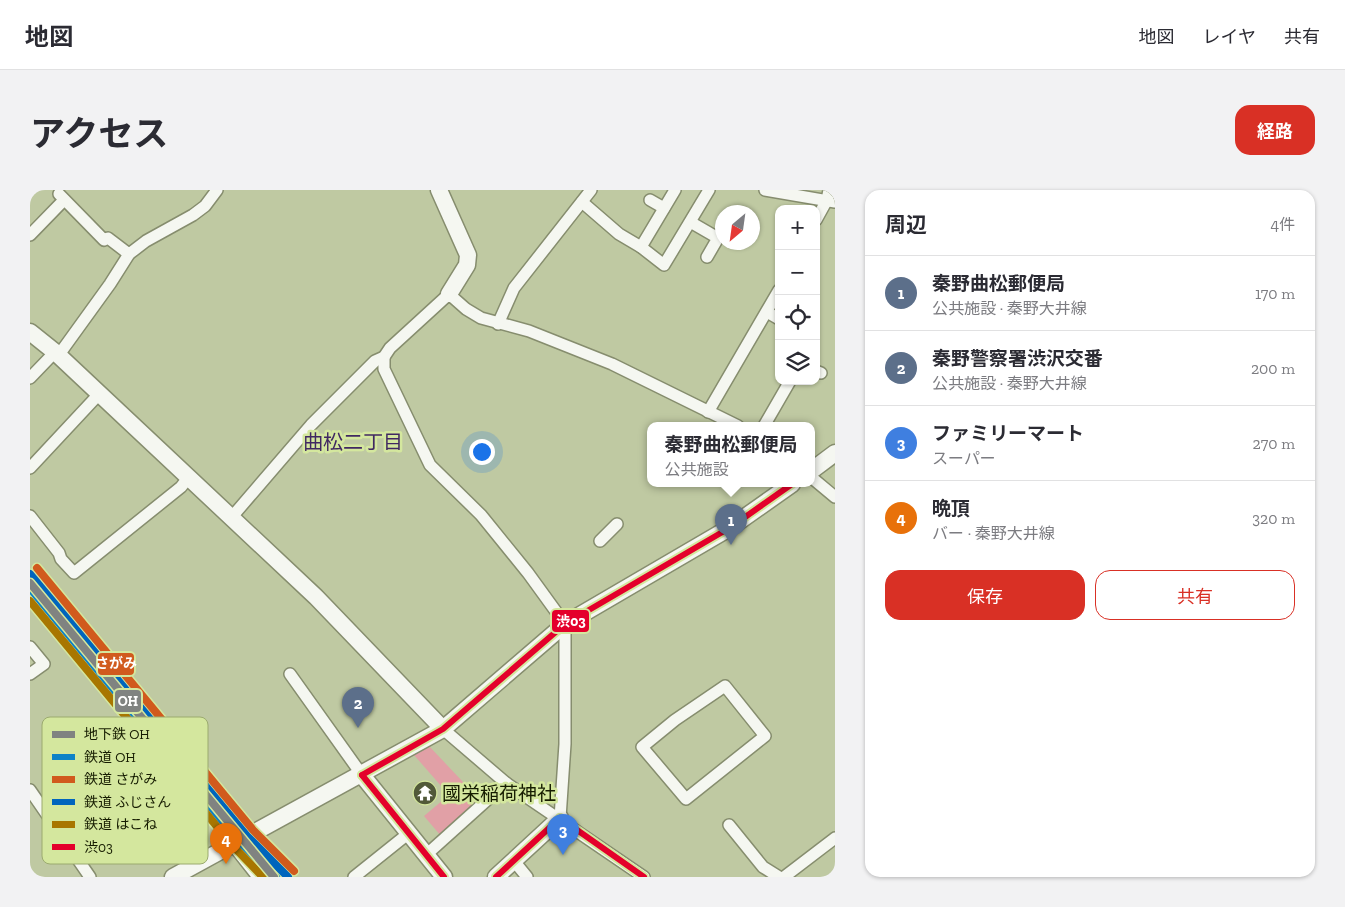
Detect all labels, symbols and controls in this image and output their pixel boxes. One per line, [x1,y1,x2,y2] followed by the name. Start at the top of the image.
[25,22,73,51] text: 地図
[1139,26,1175,48] text: 地図
[1203,26,1256,48] text: レイヤ
[1284,26,1320,48] text: 共有
[1235,105,1315,155] button: 経路
[30,113,168,155] text: アクセス
[715,205,760,250] north arrow
[775,205,820,385] map controls
[775,205,820,250] button: +
[885,212,927,237] text: 周辺
[1270,215,1295,234] text: 4件
[775,250,820,295] button: −
[932,272,1065,295] text: 秦野曲松郵便局
[898,284,904,303] text: 1
[1255,284,1295,303] text: 170 m
[775,295,820,340] button: locate
[932,299,1087,318] text: 公共施設 · 秦野大井線
[775,340,820,385] button: layers
[932,347,1103,370] text: 秦野警察署渋沢交番
[897,359,905,378] text: 2
[1251,359,1295,378] text: 200 m
[932,374,1087,393] text: 公共施設 · 秦野大井線
[647,422,815,487] popup
[932,422,1084,445] text: ファミリーマート
[303,430,403,454] district label: 曲松二丁目
[664,433,798,456] text: 秦野曲松郵便局
[897,434,905,453] text: 3
[1253,434,1295,453] text: 270 m
[469,439,495,465] your location
[932,449,996,468] text: スーパー
[664,460,729,479] text: 公共施設
[932,497,970,520] text: 晩頂
[715,504,747,545] pin: 1
[896,509,906,528] text: 4
[1252,509,1295,528] text: 320 m
[932,524,1055,543] text: バー · 秦野大井線
[885,570,1085,620] button: 保存
[1095,570,1295,620] button: 共有
[551,609,590,633] line badge: 渋03
[556,613,586,630] text: 渋03
[97,652,135,676] line badge: さがみ
[95,655,137,672] text: さがみ
[342,687,374,728] pin: 2
[114,689,142,713] line badge: OH
[118,693,139,710] text: OH
[42,717,208,864] legend
[84,726,150,743] text: 地下鉄 OH
[84,749,136,766] text: 鉄道 OH
[84,771,157,788] text: 鉄道 さがみ
[412,780,438,806] temple icon: 國栄稲荷神社
[442,782,556,805] place label: 國栄稲荷神社
[84,794,171,811] text: 鉄道 ふじさん
[547,814,579,855] pin: 3
[84,816,157,833] text: 鉄道 はこね
[210,823,242,864] pin: 4
[84,839,113,856] text: 渋03

